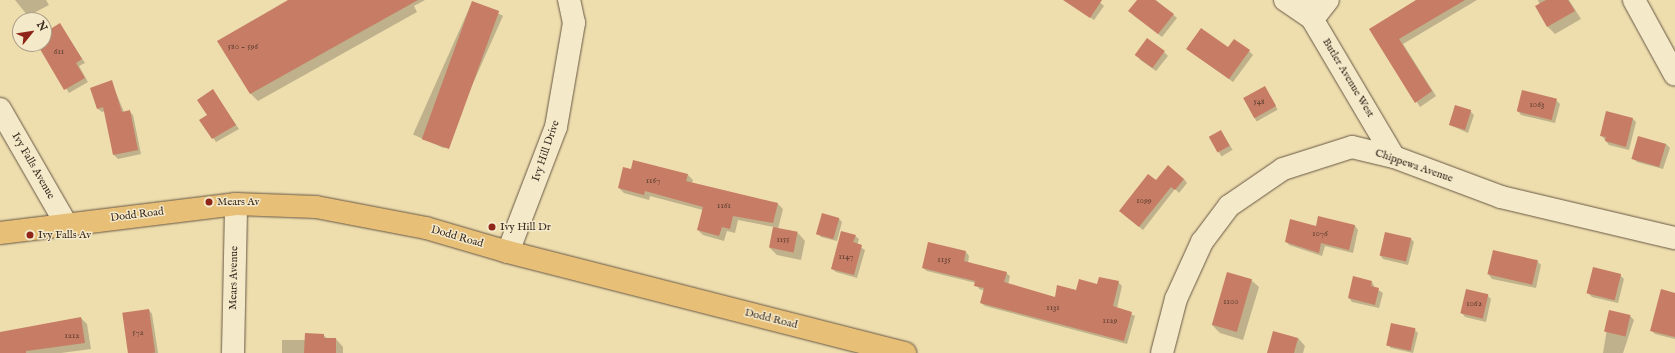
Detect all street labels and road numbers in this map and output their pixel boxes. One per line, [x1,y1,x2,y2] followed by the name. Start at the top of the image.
[1319,36,1377,120] street label: Butler Avenue West
[529,119,563,183] street label: Ivy Hill Drive
[9,130,57,202] street label: Ivy Falls Avenue
[1373,146,1455,186] street label: Chippewa Avenue
[110,205,164,225] street label: Dodd Road
[429,223,485,251] street label: Dodd Road
[227,246,241,310] street label: Mears Avenue
[743,306,799,332] street label: Dodd Road

